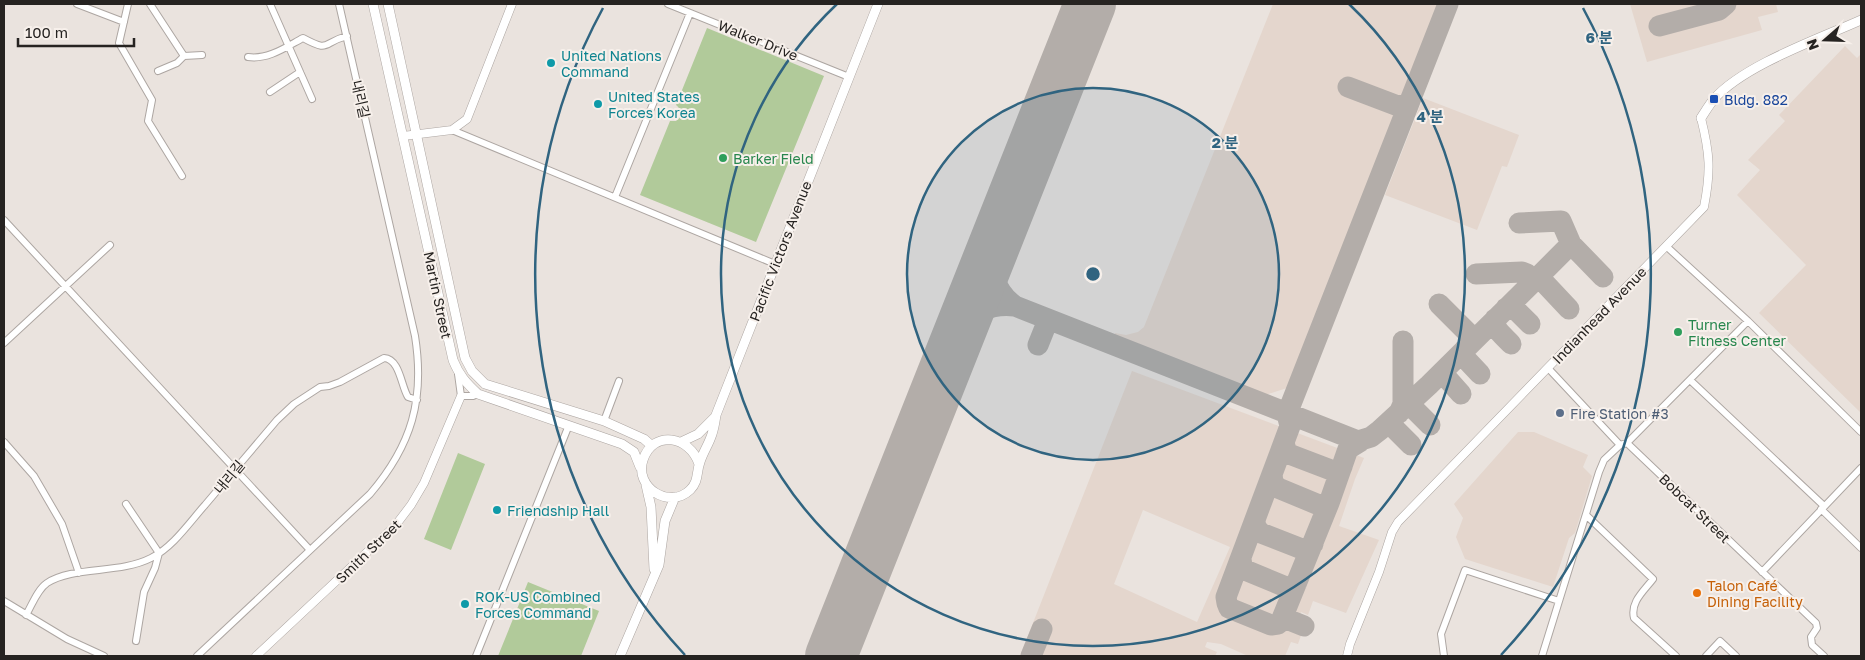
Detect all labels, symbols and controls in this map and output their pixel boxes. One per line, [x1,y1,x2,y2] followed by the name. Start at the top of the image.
[18,15,134,47] scale bar
[1800,15,1850,65] north arrow
[716,16,800,64] street label: Walker Drive
[25,23,68,41] text: 100 m
[1585,28,1613,46] text: 6 분
[1803,37,1822,53] text: N
[561,47,662,80] place label: United Nations Command
[545,57,557,69] marker: United Nations Command
[348,78,374,120] street label: 내리길
[608,88,700,121] place label: United States Forces Korea
[1724,91,1788,108] place label: Bldg. 882
[1708,93,1720,105] marker: Bldg. 882
[592,98,604,110] marker: United States Forces Korea
[1417,107,1444,125] text: 4 분
[1212,133,1239,151] text: 2 분
[733,150,814,167] place label: Barker Field
[717,152,729,164] marker: Barker Field
[745,178,815,324] street label: Pacific Victors Avenue
[420,250,456,340] street label: Martin Street
[1548,263,1650,367] street label: Indianhead Avenue
[1084,265,1102,283] centre of rings
[1688,316,1787,349] place label: Turner Fitness Center
[1672,326,1684,338] marker: Turner Fitness Center
[1570,405,1669,422] place label: Fire Station #3
[1554,407,1566,419] marker: Fire Station #3
[210,457,248,497] street label: 내리길
[1656,470,1734,546] street label: Bobcat Street
[507,502,609,519] place label: Friendship Hall
[491,504,503,516] marker: Friendship Hall
[332,516,404,586] street label: Smith Street
[1707,577,1803,610] place label: Talon Café Dining Facility
[1691,587,1703,599] marker: Talon Café Dining Facility
[475,588,601,621] place label: ROK-US Combined Forces Command
[459,598,471,610] marker: ROK-US Combined Forces Command

